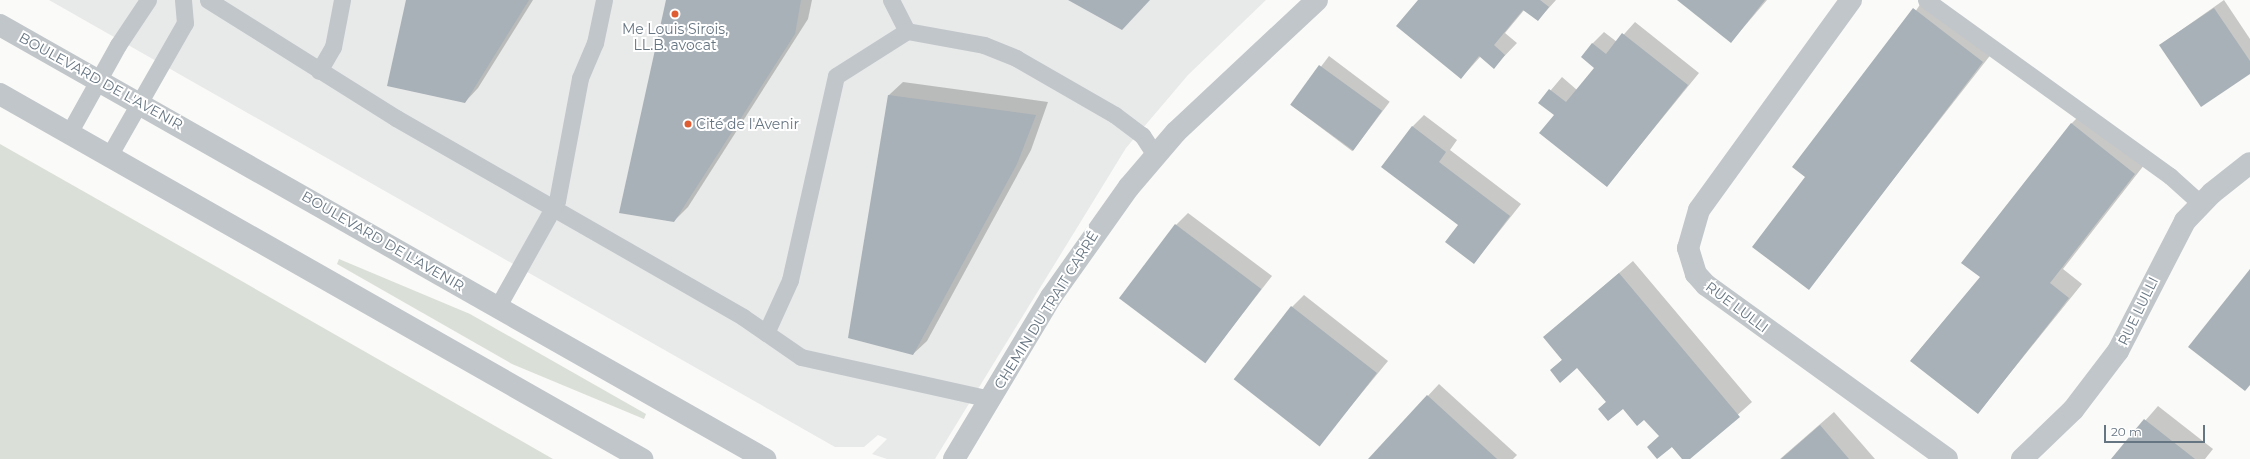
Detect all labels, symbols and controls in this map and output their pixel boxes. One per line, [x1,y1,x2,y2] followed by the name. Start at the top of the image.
[670,9,680,19] marker: Me Louis Sirois, LL.B. avocat
[622,21,728,54] place label: Me Louis Sirois, LL.B. avocat
[16,29,186,133] street label: BOULEVARD DE L'AVENIR
[696,116,799,132] place label: Cité de l'Avenir
[683,119,693,129] marker: Cité de l'Avenir
[299,188,467,294] street label: BOULEVARD DE L'AVENIR
[990,228,1102,392] street label: CHEMIN DU TRAIT CARRÉ
[2114,274,2162,348] street label: RUE LULLI
[1702,278,1772,336] street label: RUE LULLI
[2106,417,2207,443] scale bar
[2111,424,2142,439] text: 20 m

